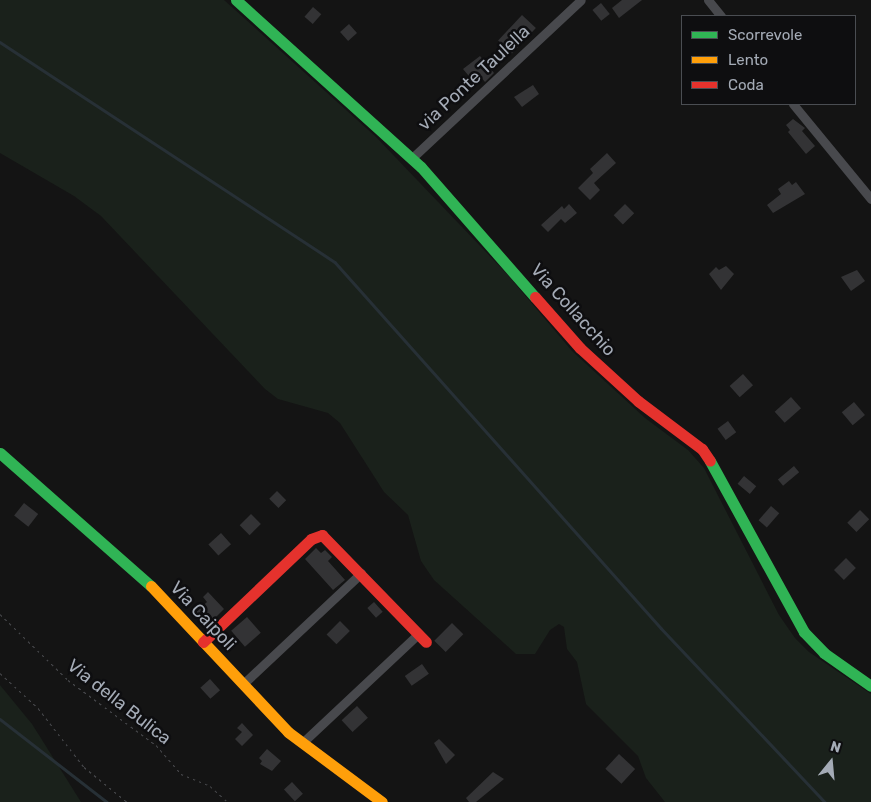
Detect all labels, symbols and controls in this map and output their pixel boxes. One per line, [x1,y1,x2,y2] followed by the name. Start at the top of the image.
[681,15,856,105] legend
[413,21,535,135] street label: via Ponte Taulella
[728,26,802,44] text: Scorrevole
[728,51,768,69] text: Lento
[728,76,764,94] text: Coda
[526,259,620,361] street label: Via Collacchio
[166,577,240,655] street label: Via Caipoli
[63,655,175,749] street label: Via della Bulica
[806,737,856,787] north arrow
[828,738,843,757] text: N

